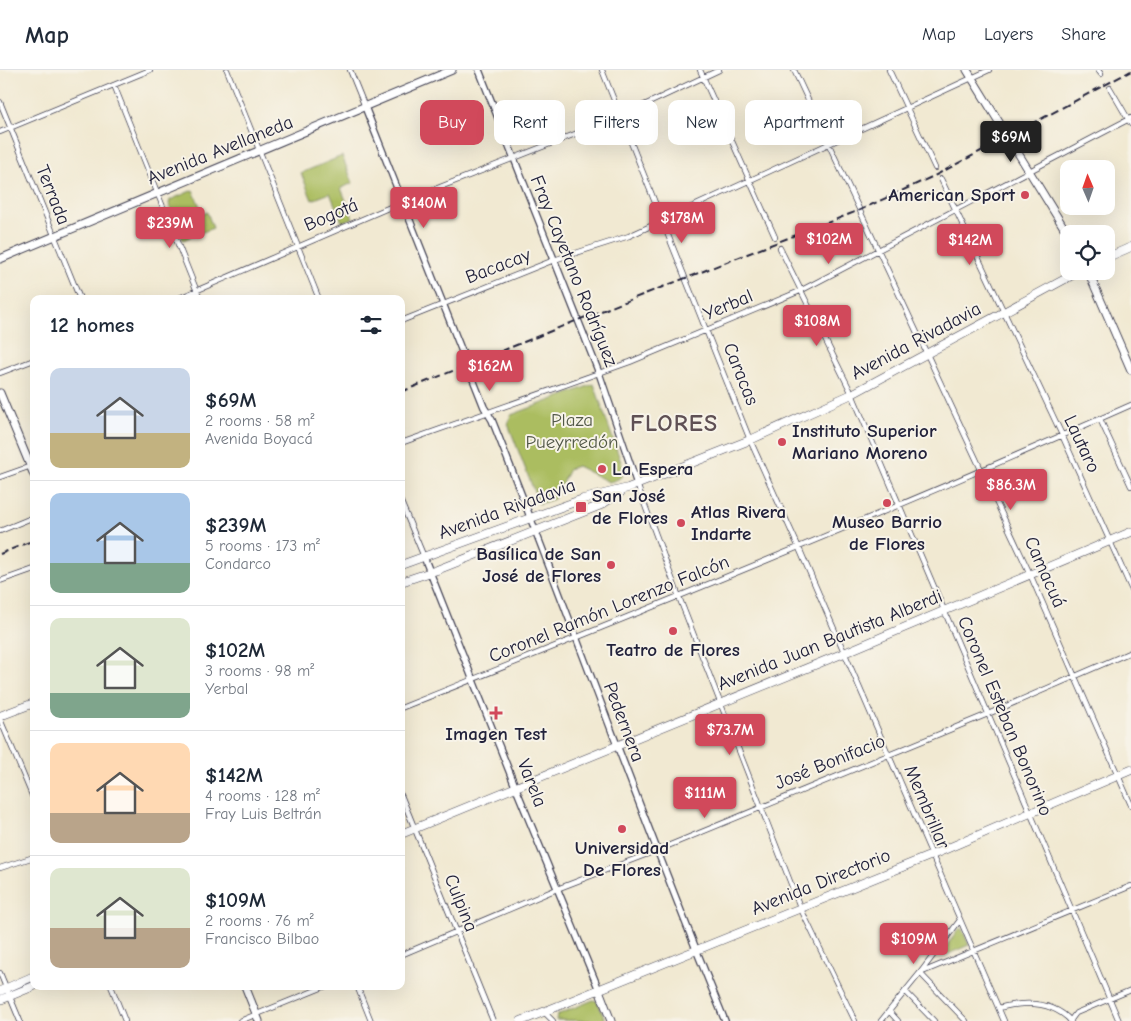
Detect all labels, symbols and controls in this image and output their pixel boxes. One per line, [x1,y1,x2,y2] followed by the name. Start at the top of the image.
[25,21,69,49] text: Map
[922,24,956,45] text: Map
[984,24,1033,45] text: Layers
[1061,24,1106,45] text: Share
[420,100,484,145] chip: Buy
[494,100,565,145] chip: Rent
[575,100,658,145] chip: Filters
[668,100,735,145] chip: New
[745,100,862,145] chip: Apartment
[144,111,296,189] street label: Avenida Avellaneda
[981,121,1041,163] pin: $69M
[991,128,1031,146] text: $69M
[1060,160,1115,215] north arrow
[1060,160,1115,280] map controls
[31,162,75,228] street label: Terrada
[526,172,622,370] street label: Fray Cayetano Rodríguez
[888,184,1016,206] place label: American Sport
[389,186,459,229] pin: $140M
[1019,189,1031,201] marker: American Sport
[301,194,361,236] street label: Bogotá
[401,194,447,212] text: $140M
[647,202,717,244] pin: $178M
[135,206,205,249] pin: $239M
[660,209,704,227] text: $178M
[147,214,193,232] text: $239M
[794,222,864,265] pin: $102M
[935,224,1005,266] pin: $142M
[1060,225,1115,280] button: locate
[806,230,852,248] text: $102M
[948,231,992,249] text: $142M
[462,243,534,288] street label: Bacacay
[700,285,756,325] street label: Yerbal
[847,297,985,385] street label: Avenida Rivadavia
[782,304,852,347] pin: $108M
[357,311,385,339] icon: filters
[794,312,840,330] text: $108M
[50,313,134,337] text: 12 homes
[719,340,763,408] street label: Caracas
[455,350,525,392] pin: $162M
[467,357,513,375] text: $162M
[90,388,150,448] icon: home
[205,388,257,412] text: $69M
[525,409,619,453] park label: Plaza Pueyrredón
[630,409,718,437] district label: FLORES
[205,412,315,430] text: 2 rooms · 58 m²
[1059,412,1105,476] street label: Lautaro
[792,420,937,464] place label: Instituto Superior Mariano Moreno
[205,430,313,448] text: Avenida Boyacá
[776,436,788,448] marker: Instituto Superior Mariano Moreno
[612,458,693,480] place label: La Espera
[596,463,608,475] marker: La Espera
[970,468,1052,511] pin: $86.3M
[436,474,578,544] street label: Avenida Rivadavia
[986,476,1036,494] text: $86.3M
[592,485,668,529] place label: San José de Flores
[881,497,893,509] marker: Museo Barrio de Flores
[574,500,588,514] marker: San José de Flores
[691,501,786,545] place label: Atlas Rivera Indarte
[832,511,942,555] place label: Museo Barrio de Flores
[90,513,150,573] icon: home
[205,513,266,537] text: $239M
[675,517,687,529] marker: Atlas Rivera Indarte
[1020,533,1070,611] street label: Camacuá
[205,537,320,555] text: 5 rooms · 173 m²
[476,543,601,587] place label: Basílica de San José de Flores
[486,551,732,667] street label: Coronel Ramón Lorenzo Falcón
[205,555,271,573] text: Condarco
[605,559,617,571] marker: Basílica de San José de Flores
[714,585,946,695] street label: Avenida Juan Bautista Alberdi
[953,613,1057,819] street label: Coronel Esteban Bonorino
[667,625,679,637] marker: Teatro de Flores
[90,638,150,698] icon: home
[205,638,265,662] text: $102M
[606,639,740,661] place label: Teatro de Flores
[205,662,314,680] text: 3 rooms · 98 m²
[599,679,649,765] street label: Pedernera
[205,680,248,698] text: Yerbal
[489,706,503,720] marker: Imagen Test
[689,714,771,756] pin: $73.7M
[706,721,754,739] text: $73.7M
[445,723,547,745] place label: Imagen Test
[772,730,888,794] street label: José Bonifacio
[513,756,551,810] street label: Varela
[900,762,955,853] street label: Membrillar
[90,763,150,823] icon: home
[205,763,263,787] text: $142M
[670,776,740,819] pin: $111M
[684,784,726,802] text: $111M
[205,787,320,805] text: 4 rooms · 128 m²
[205,805,322,823] text: Fray Luis Beltrán
[616,823,628,835] marker: Universidad De Flores
[575,837,669,881] place label: Universidad De Flores
[748,844,894,920] street label: Avenida Directorio
[440,871,482,935] street label: Culpina
[90,888,150,948] icon: home
[205,888,266,912] text: $109M
[205,912,314,930] text: 2 rooms · 76 m²
[879,922,949,965] pin: $109M
[205,930,319,948] text: Francisco Bilbao
[891,930,937,948] text: $109M

